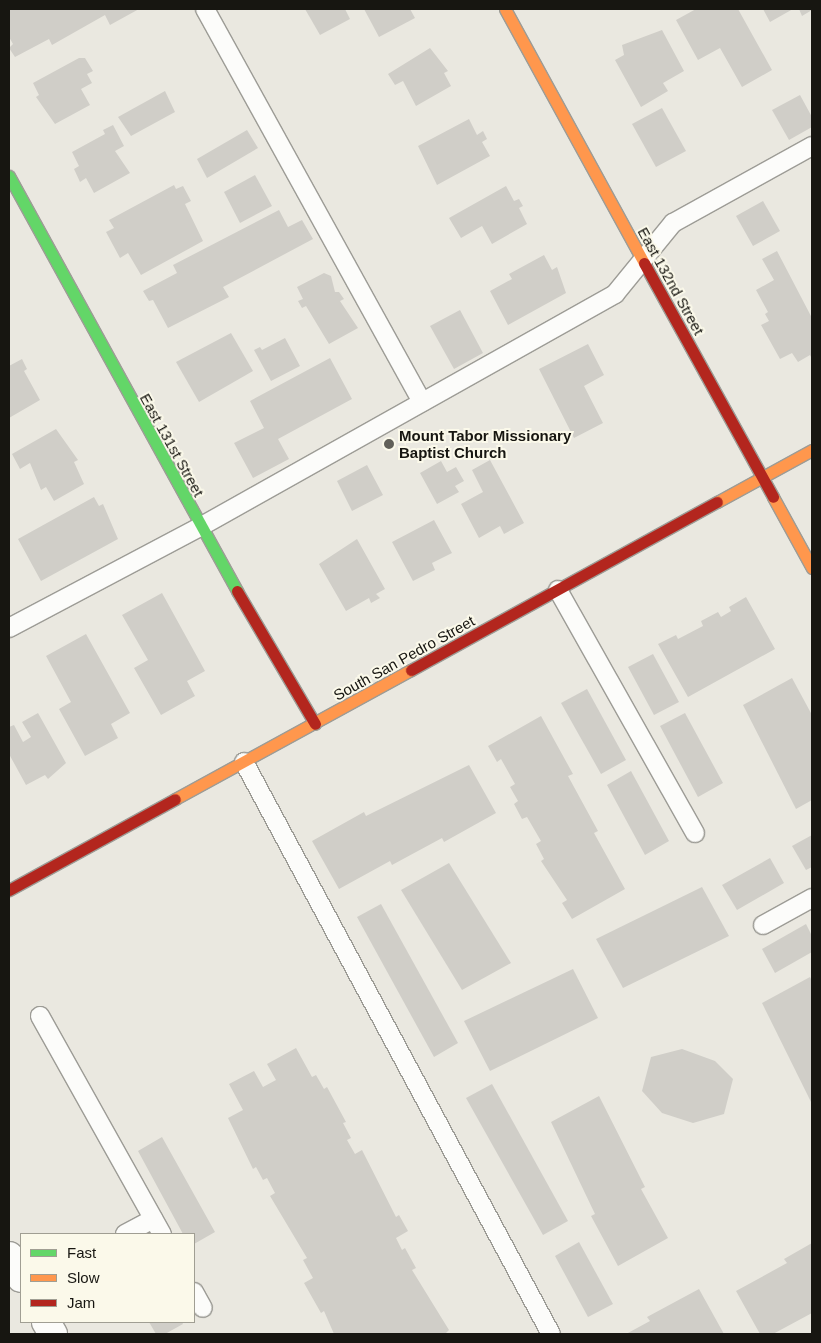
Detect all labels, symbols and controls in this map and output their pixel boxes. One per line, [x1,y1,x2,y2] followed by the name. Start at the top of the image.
[634,224,708,338] street label: East 132nd Street
[136,390,208,500] street label: East 131st Street
[399,426,571,461] place label: Mount Tabor Missionary Baptist Church
[383,438,395,450] marker: Mount Tabor Missionary Baptist Church
[330,612,478,704] street label: South San Pedro Street
[20,1233,195,1323] legend
[67,1244,96,1261] text: Fast
[67,1269,100,1286] text: Slow
[67,1294,95,1311] text: Jam

